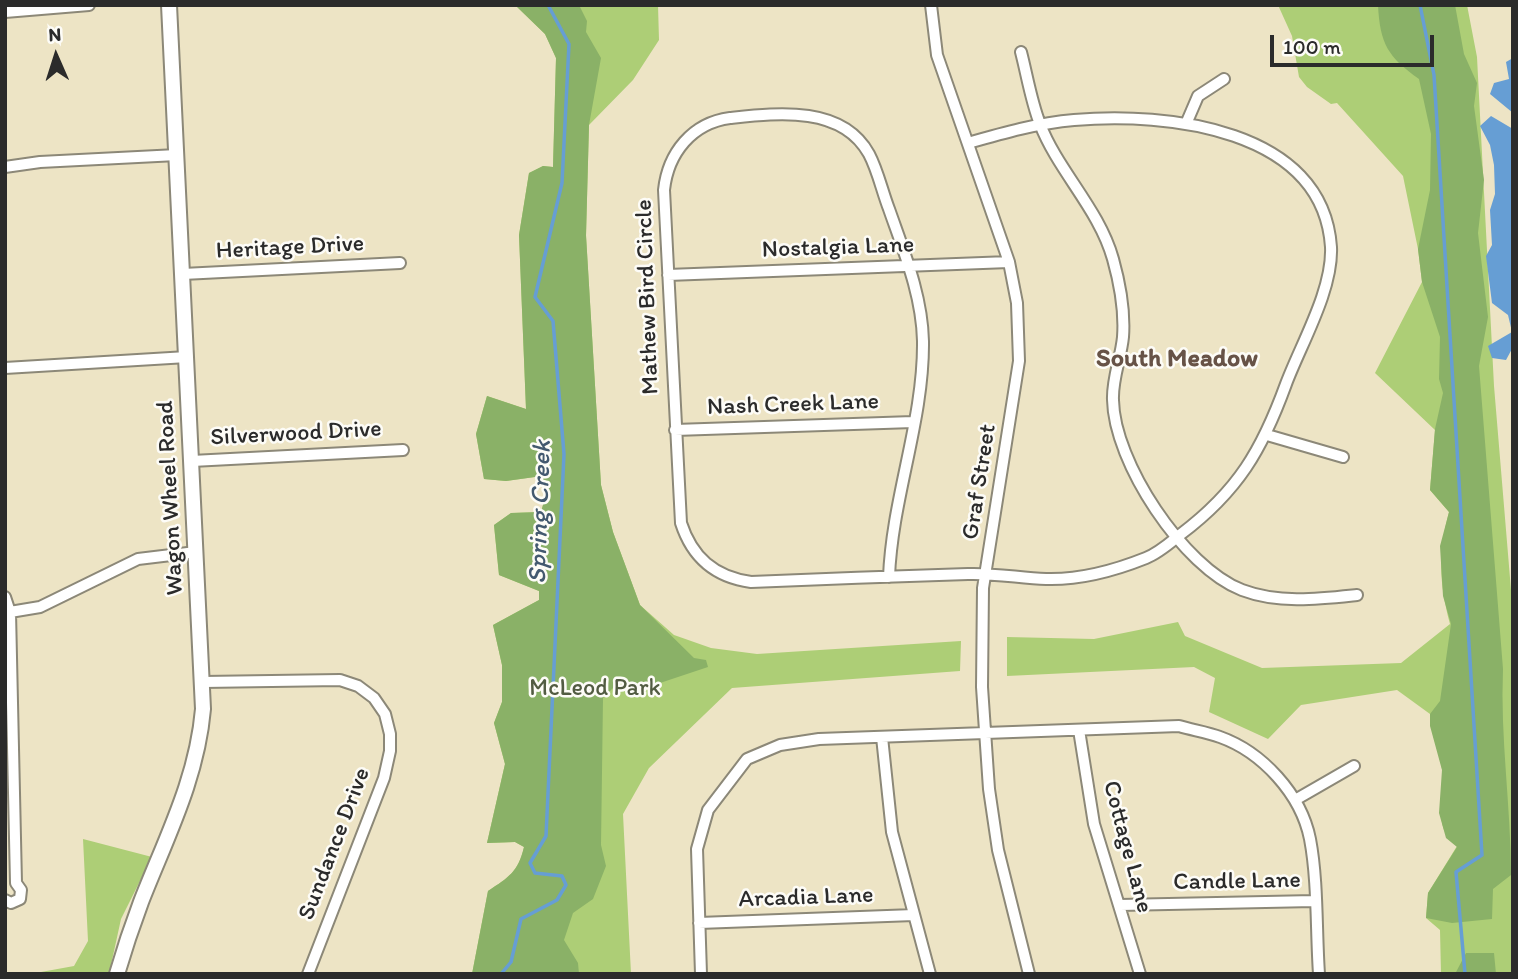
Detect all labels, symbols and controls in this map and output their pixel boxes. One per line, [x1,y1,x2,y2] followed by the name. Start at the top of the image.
[21,21,91,91] north arrow
[1273,21,1438,65] scale bar
[48,23,62,46] text: N
[1283,34,1341,59] text: 100 m
[630,199,666,395] street label: Mathew Bird Circle
[215,230,365,266] street label: Heritage Drive
[761,231,915,265] street label: Nostalgia Lane
[1096,343,1258,375] district label: South Meadow
[707,388,879,422] street label: Nash Creek Lane
[152,400,190,596] street label: Wagon Wheel Road
[210,415,382,453] street label: Silverwood Drive
[957,422,1003,542] street label: Graf Street
[523,440,559,584] water label: Spring Creek
[529,675,661,703] park label: McLeod Park
[293,764,377,924] street label: Sundance Drive
[1096,778,1158,916] street label: Cottage Lane
[1173,866,1301,898] street label: Candle Lane
[738,881,874,915] street label: Arcadia Lane

